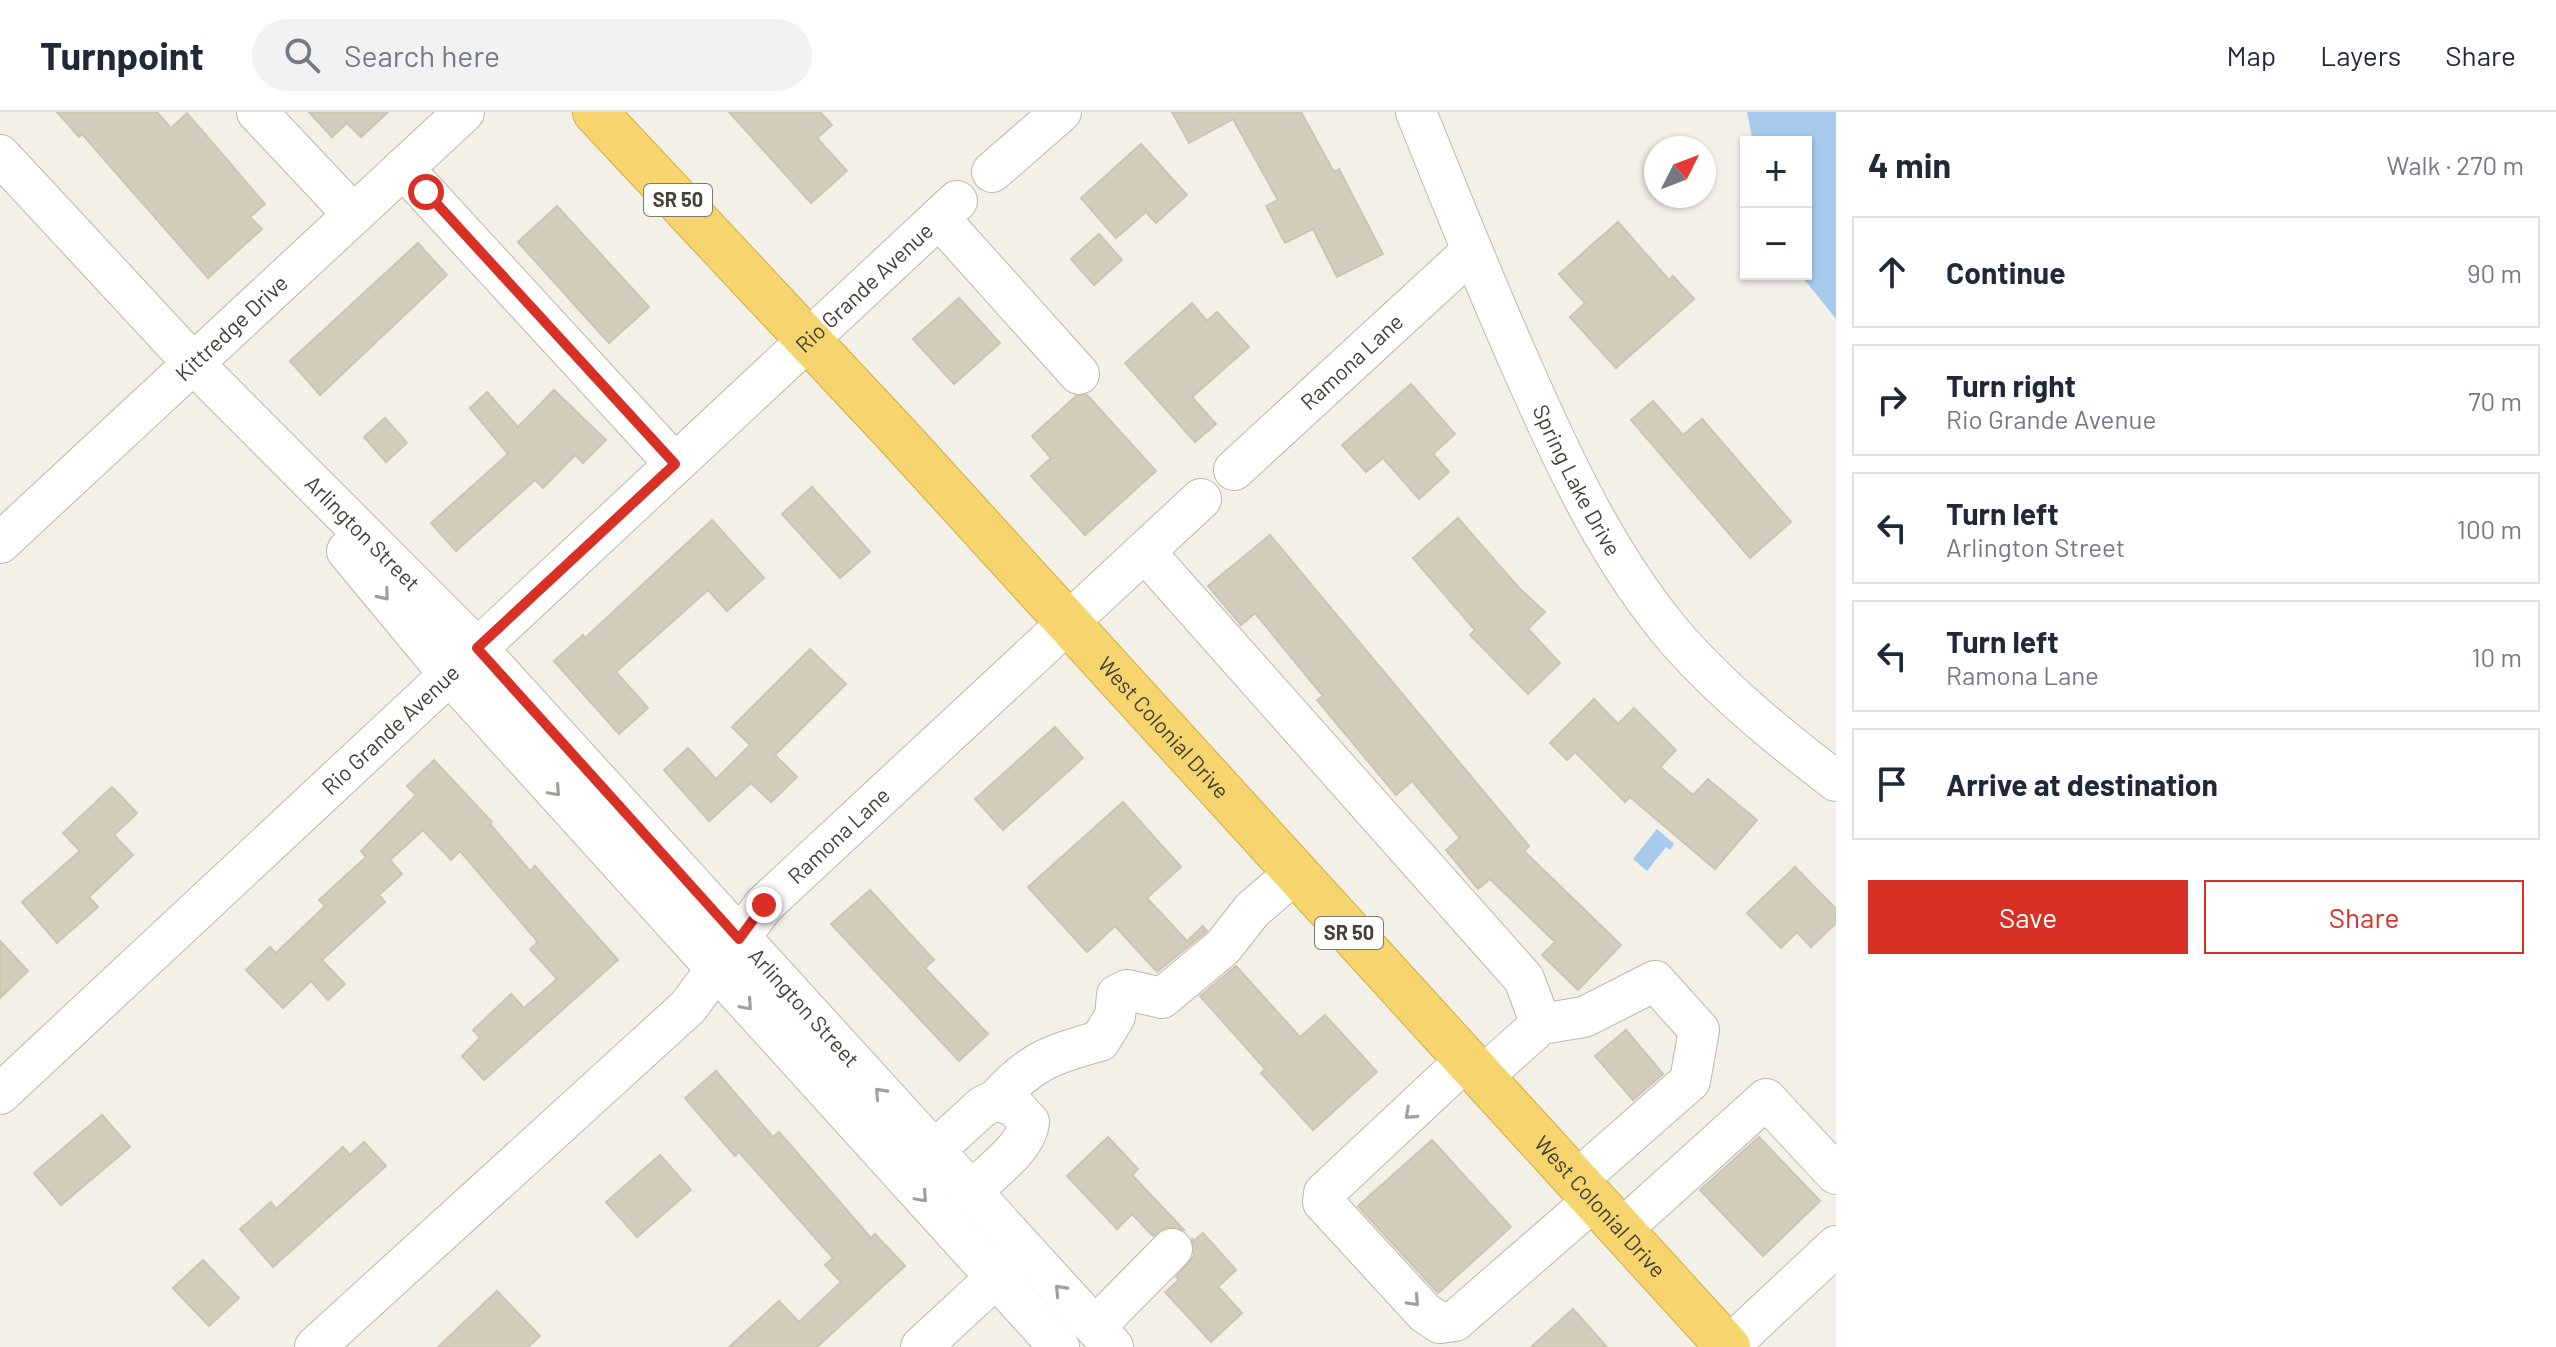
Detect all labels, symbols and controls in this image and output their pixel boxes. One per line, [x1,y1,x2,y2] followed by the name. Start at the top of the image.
[252,19,812,91] search box
[40,32,204,78] text: Turnpoint
[280,33,324,77] icon: search
[344,37,500,73] text: Search here
[2226,38,2276,72] text: Map
[2320,38,2401,72] text: Layers
[2445,38,2516,72] text: Share
[1644,136,1716,208] north arrow
[1740,136,1812,280] map controls
[1740,136,1812,208] button: +
[1868,144,1951,185] text: 4 min
[2387,149,2524,180] text: Walk · 270 m
[408,174,444,210] route start
[644,184,712,216] road number: SR 50
[1740,208,1812,280] button: −
[790,217,937,357] street label: Rio Grande Avenue
[1870,250,1914,294] icon: ahead
[1946,254,2066,290] text: Continue
[2467,257,2522,288] text: 90 m
[169,269,292,386] street label: Kittredge Drive
[1295,308,1408,414] street label: Ramona Lane
[1946,367,2076,403] text: Turn right
[1870,378,1914,422] icon: right
[2468,385,2522,416] text: 70 m
[1528,400,1627,560] street label: Spring Lake Drive
[1946,403,2156,434] text: Rio Grande Avenue
[301,470,426,595] street label: Arlington Street
[1946,495,2059,531] text: Turn left
[1870,506,1914,550] icon: left
[2457,513,2522,544] text: 100 m
[1946,531,2125,562] text: Arlington Street
[374,586,389,600] one-way arrow
[1946,623,2059,659] text: Turn left
[1870,634,1914,678] icon: left
[2472,641,2522,672] text: 10 m
[1093,651,1235,803] street label: West Colonial Drive
[316,659,464,799] street label: Rio Grande Avenue
[1946,659,2099,690] text: Ramona Lane
[1870,762,1914,806] icon: arrive
[1946,766,2218,802] text: Arrive at destination
[782,781,894,888] street label: Ramona Lane
[545,782,559,797] one-way arrow
[1868,880,2188,954] button: Save
[2204,880,2524,954] button: Share
[746,887,782,923] route end
[1315,917,1383,949] road number: SR 50
[744,942,865,1072] street label: Arlington Street
[738,996,752,1011] one-way arrow
[875,1088,890,1102] one-way arrow
[1404,1105,1419,1119] one-way arrow
[1530,1130,1672,1282] street label: West Colonial Drive
[913,1188,927,1203] one-way arrow
[1056,1284,1070,1299] one-way arrow
[1404,1292,1418,1307] one-way arrow

